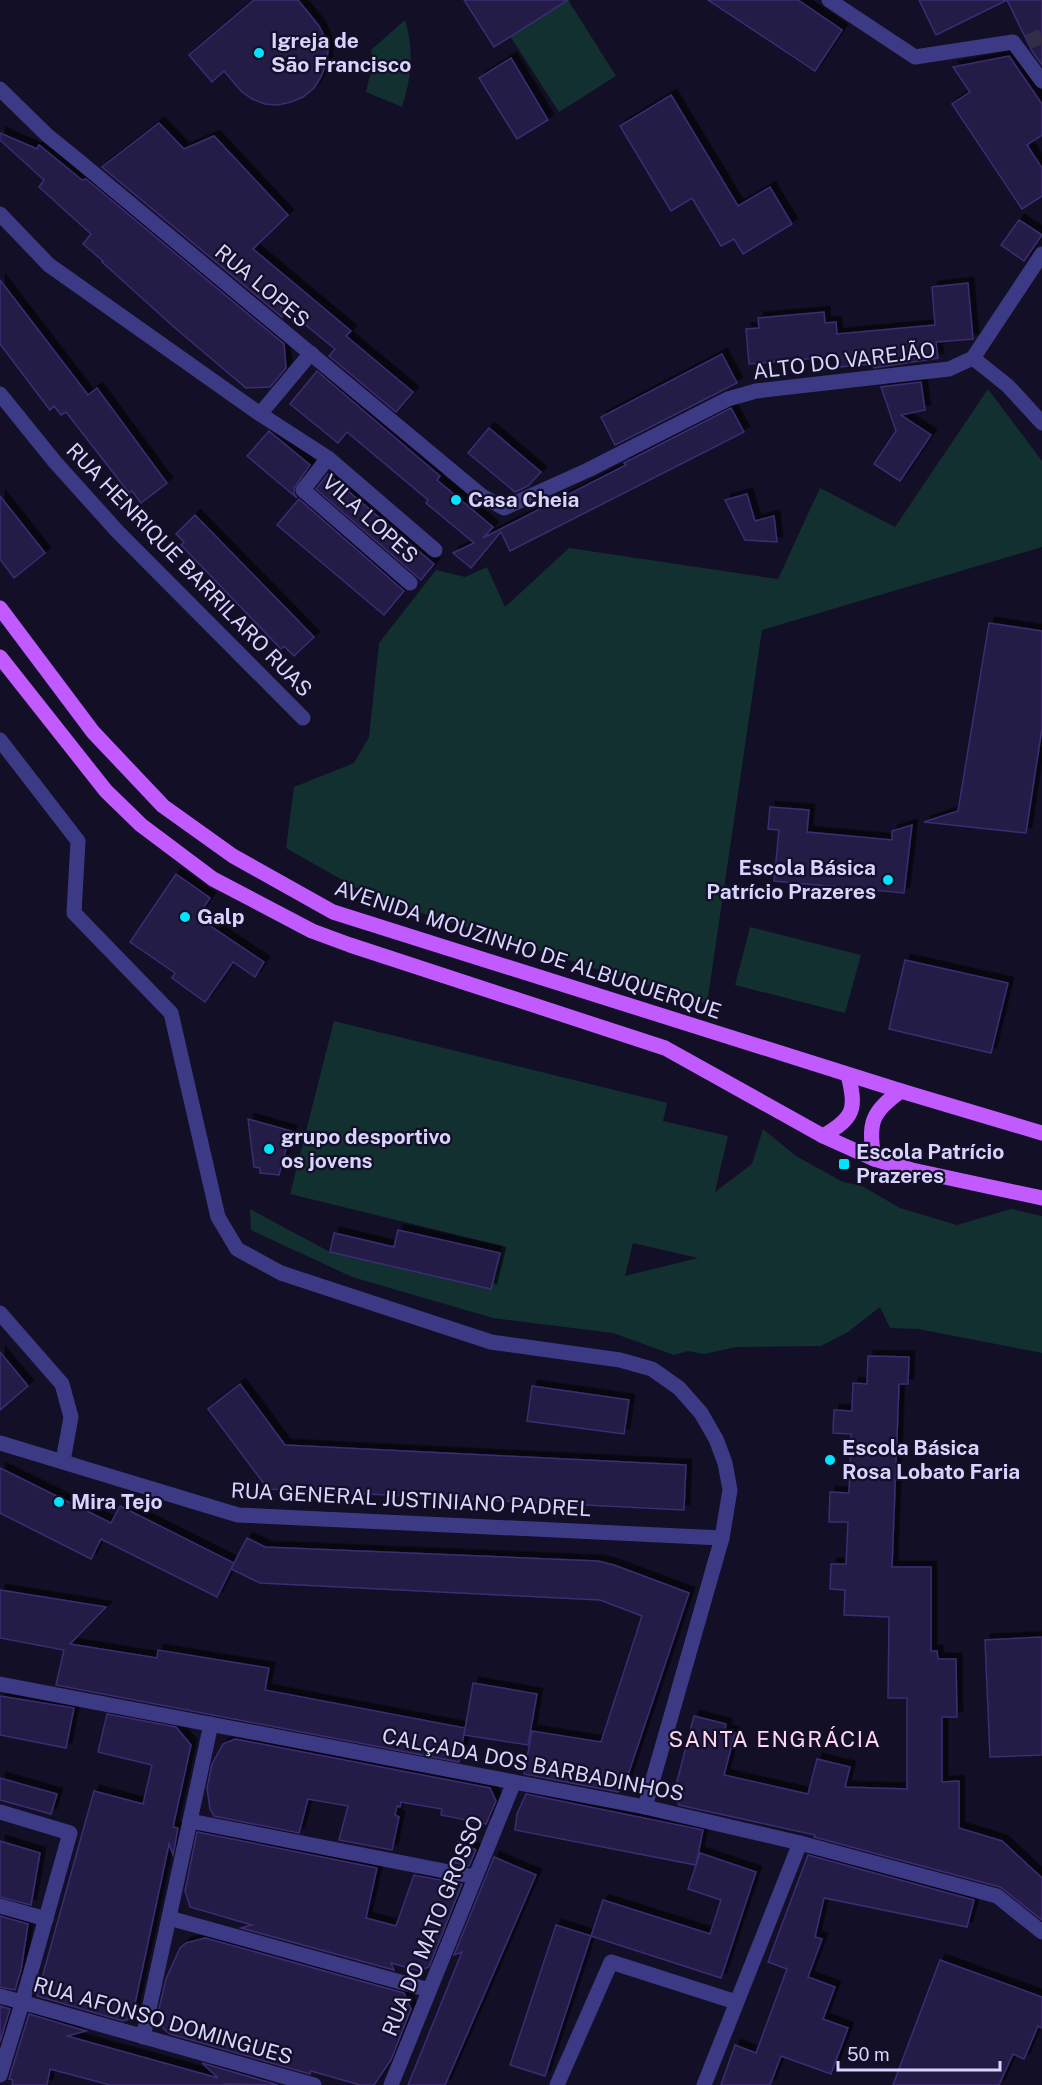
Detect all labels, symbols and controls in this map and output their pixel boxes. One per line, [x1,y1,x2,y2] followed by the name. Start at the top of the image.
[271,28,411,77] place label: Igreja de São Francisco
[252,46,266,60] marker: Igreja de São Francisco
[210,239,315,332] street label: RUA LOPES
[751,337,937,384] street label: ALTO DO VAREJÃO
[61,438,317,702] street label: RUA HENRIQUE BARRILARO RUAS
[317,469,423,568] street label: VILA LOPES
[468,487,579,512] place label: Casa Cheia
[449,493,463,507] marker: Casa Cheia
[706,855,876,904] place label: Escola Básica Patrício Prazeres
[881,873,895,887] marker: Escola Básica Patrício Prazeres
[332,875,725,1024] street label: AVENIDA MOUZINHO DE ALBUQUERQUE
[197,904,244,929] place label: Galp
[178,910,192,924] marker: Galp
[281,1124,451,1173] place label: grupo desportivo os jovens
[856,1139,1004,1188] place label: Escola Patrício Prazeres
[262,1142,276,1156] marker: grupo desportivo os jovens
[837,1157,851,1171] marker: Escola Patrício Prazeres
[842,1435,1020,1484] place label: Escola Básica Rosa Lobato Faria
[823,1453,837,1467] marker: Escola Básica Rosa Lobato Faria
[230,1478,592,1521] street label: RUA GENERAL JUSTINIANO PADREL
[71,1489,163,1514] place label: Mira Tejo
[52,1495,66,1509] marker: Mira Tejo
[380,1723,686,1806] street label: CALÇADA DOS BARBADINHOS
[669,1726,881,1752] district label: SANTA ENGRÁCIA
[377,1812,488,2040] street label: RUA DO MATO GROSSO
[31,1972,296,2070] street label: RUA AFONSO DOMINGUES
[838,2034,1000,2072] scale bar
[847,2044,890,2065] text: 50 m

